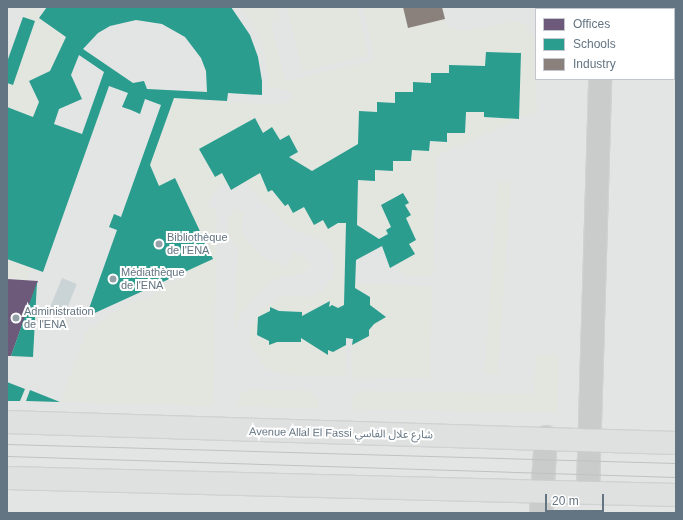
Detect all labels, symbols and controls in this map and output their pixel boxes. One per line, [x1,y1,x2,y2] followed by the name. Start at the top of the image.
[535,8,675,80] legend
[573,17,610,31] text: Offices
[573,37,616,51] text: Schools
[573,57,616,71] text: Industry
[167,231,228,257] place label: Bibliothèque de l'ENA
[154,239,164,249] marker: Bibliothèque de l'ENA
[121,266,185,292] place label: Médiathèque de l'ENA
[108,274,118,284] marker: Médiathèque de l'ENA
[24,305,94,331] place label: Administration de l'ENA
[11,313,21,323] marker: Administration de l'ENA
[249,425,433,441] street label: Avenue Allal El Fassi شارع علال الفاسي
[547,486,606,512] scale bar
[552,494,579,508] text: 20 m

